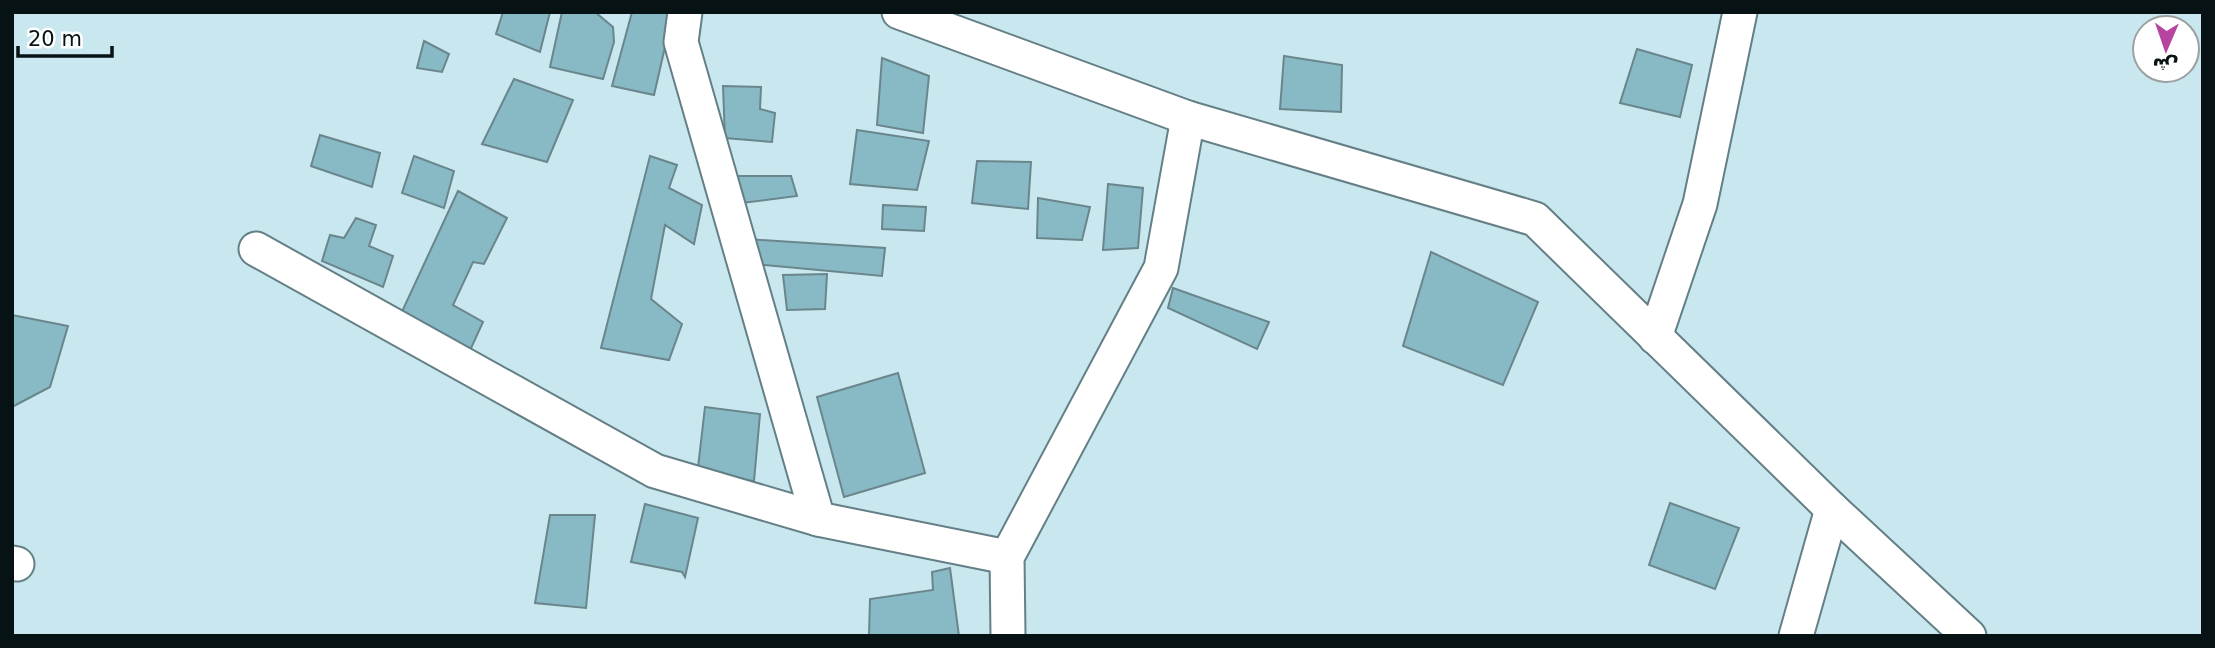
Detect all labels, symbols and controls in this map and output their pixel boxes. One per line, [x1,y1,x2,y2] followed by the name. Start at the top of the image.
[18,14,112,58] scale bar
[2131,14,2201,84] north arrow
[28,27,82,51] text: 20 m
[2152,54,2179,77] text: ش

